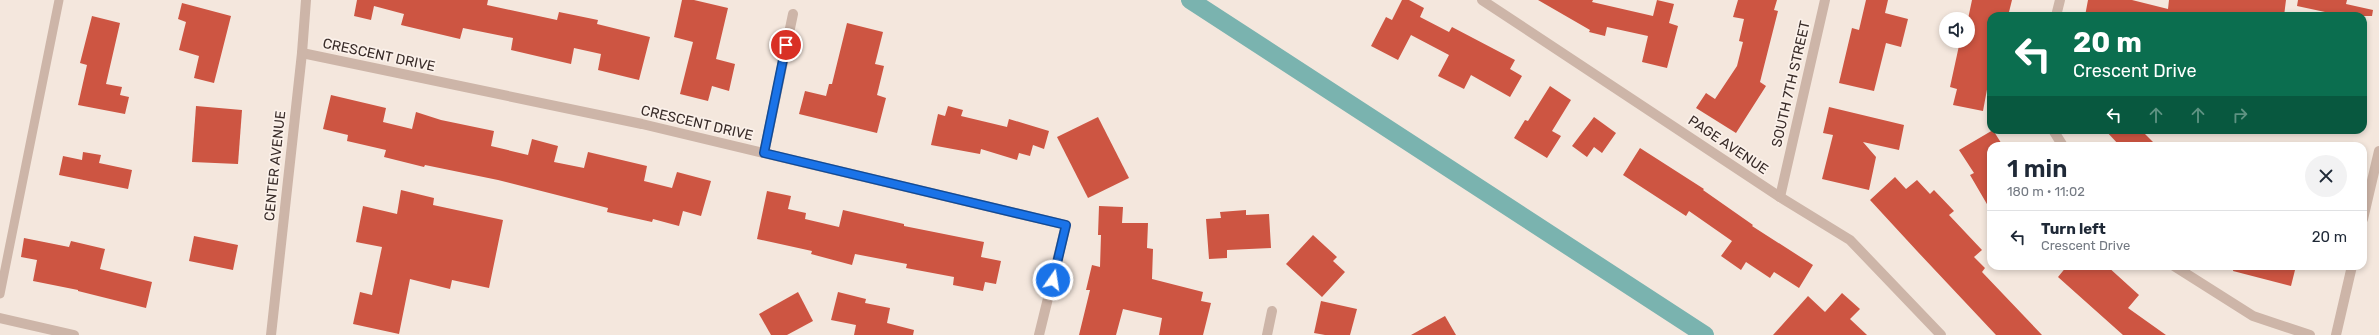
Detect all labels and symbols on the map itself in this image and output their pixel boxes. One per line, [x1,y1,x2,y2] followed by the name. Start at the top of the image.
[1768,19,1814,149] street label: SOUTH 7TH STREET
[769,28,803,62] pin
[321,35,437,75] street label: CRESCENT DRIVE
[639,102,755,144] street label: CRESCENT DRIVE
[261,110,289,222] street label: CENTER AVENUE
[1685,112,1771,178] street label: PAGE AVENUE
[1032,259,1074,301] position arrow

